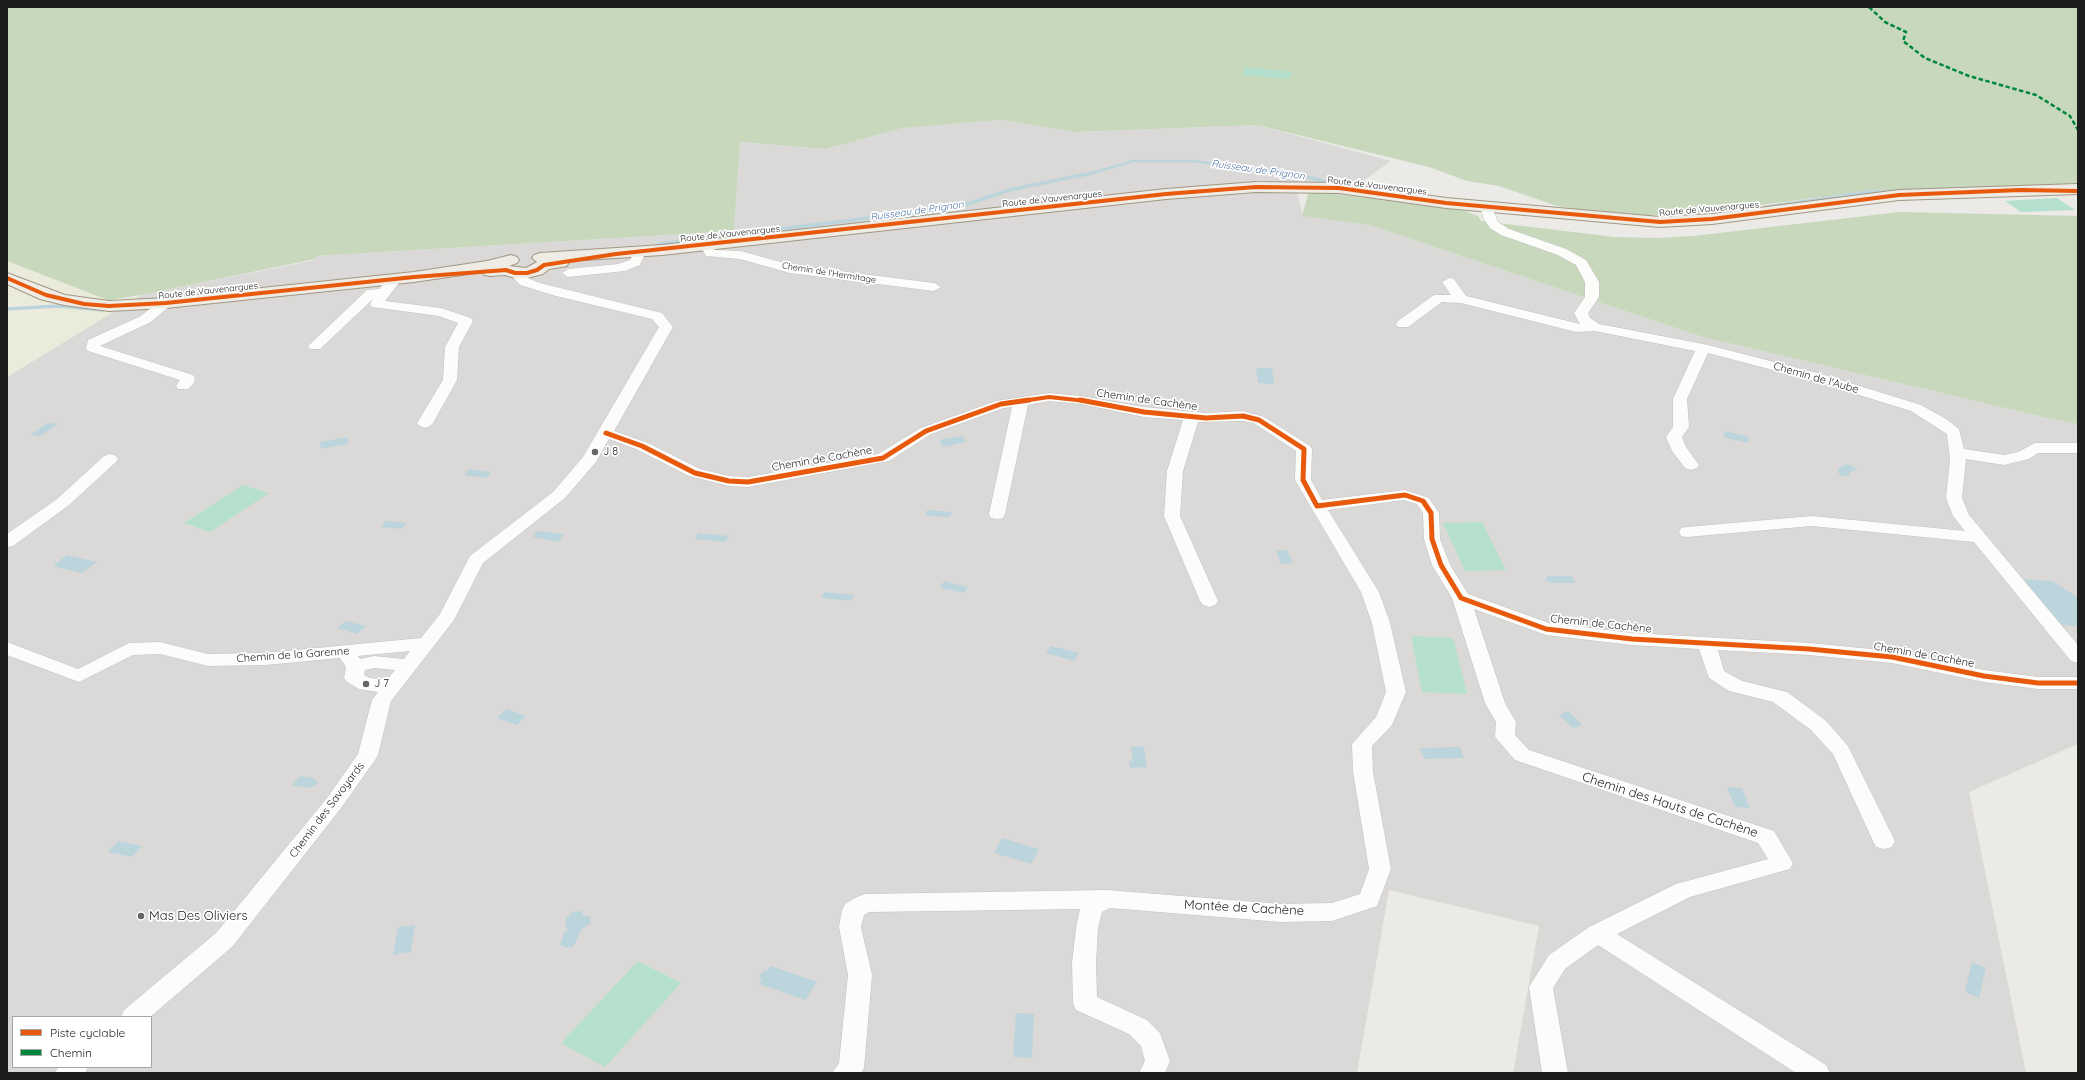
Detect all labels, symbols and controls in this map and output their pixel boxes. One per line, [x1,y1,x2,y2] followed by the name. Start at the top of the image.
[1211,158,1305,182] water label: Ruisseau de Prignon
[1327,175,1427,197] street label: Route de Vauvenargues
[1002,188,1102,210] street label: Route de Vauvenargues
[870,199,964,223] water label: Ruisseau de Prignon
[1659,199,1759,219] street label: Route de Vauvenargues
[680,223,780,245] street label: Route de Vauvenargues
[781,260,877,286] street label: Chemin de l'Hermitage
[158,280,258,302] street label: Route de Vauvenargues
[1772,360,1860,396] street label: Chemin de l'Aube
[1096,386,1198,414] street label: Chemin de Cachène
[771,444,873,474] street label: Chemin de Cachène
[603,445,618,459] place label: J 8
[590,447,600,457] marker: J 8
[1550,612,1652,636] street label: Chemin de Cachène
[1873,640,1975,670] street label: Chemin de Cachène
[236,644,350,666] street label: Chemin de la Garenne
[374,677,389,691] place label: J 7
[361,679,371,689] marker: J 7
[287,760,367,860] street label: Chemin des Savoyards
[1580,769,1760,841] street label: Chemin des Hauts de Cachène
[1184,897,1304,919] street label: Montée de Cachène
[149,908,248,924] place label: Mas Des Oliviers
[136,911,146,921] marker: Mas Des Oliviers
[12,1016,152,1068] legend
[50,1025,125,1040] text: Piste cyclable
[50,1045,92,1060] text: Chemin

